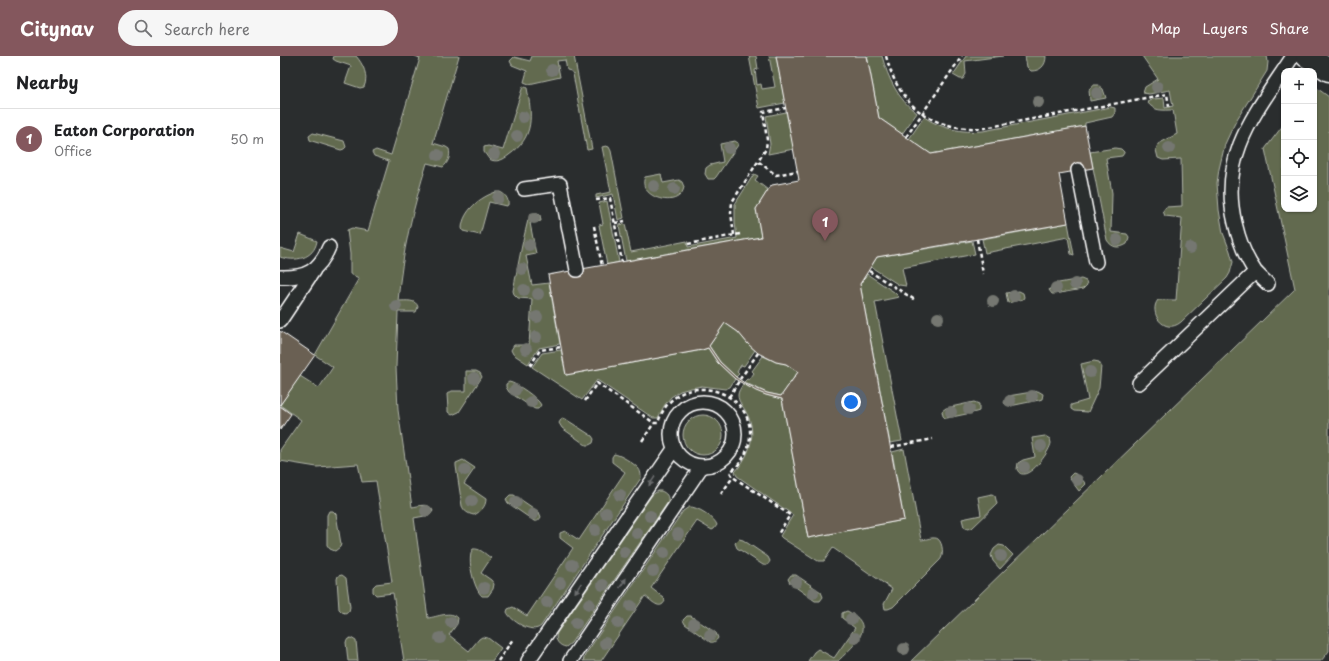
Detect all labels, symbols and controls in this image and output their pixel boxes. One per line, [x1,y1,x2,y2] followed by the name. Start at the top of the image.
[118,10,398,46] search box
[20,14,94,42] text: Citynav
[132,17,154,39] icon: search
[164,17,250,40] text: Search here
[1151,18,1181,39] text: Map
[1203,18,1248,39] text: Layers
[1270,18,1309,39] text: Share
[1281,68,1317,212] map controls
[1281,68,1317,104] button: +
[16,69,78,95] text: Nearby
[1281,104,1317,140] button: −
[54,118,195,141] text: Eaton Corporation
[26,129,32,148] text: 1
[230,129,264,148] text: 50 m
[1281,140,1317,176] button: locate
[54,141,92,160] text: Office
[1281,176,1317,212] button: layers
[812,208,838,241] pin: 1
[841,392,861,412] your location
[648,476,656,486] one-way arrow
[620,577,627,588] one-way arrow
[574,583,582,593] one-way arrow

